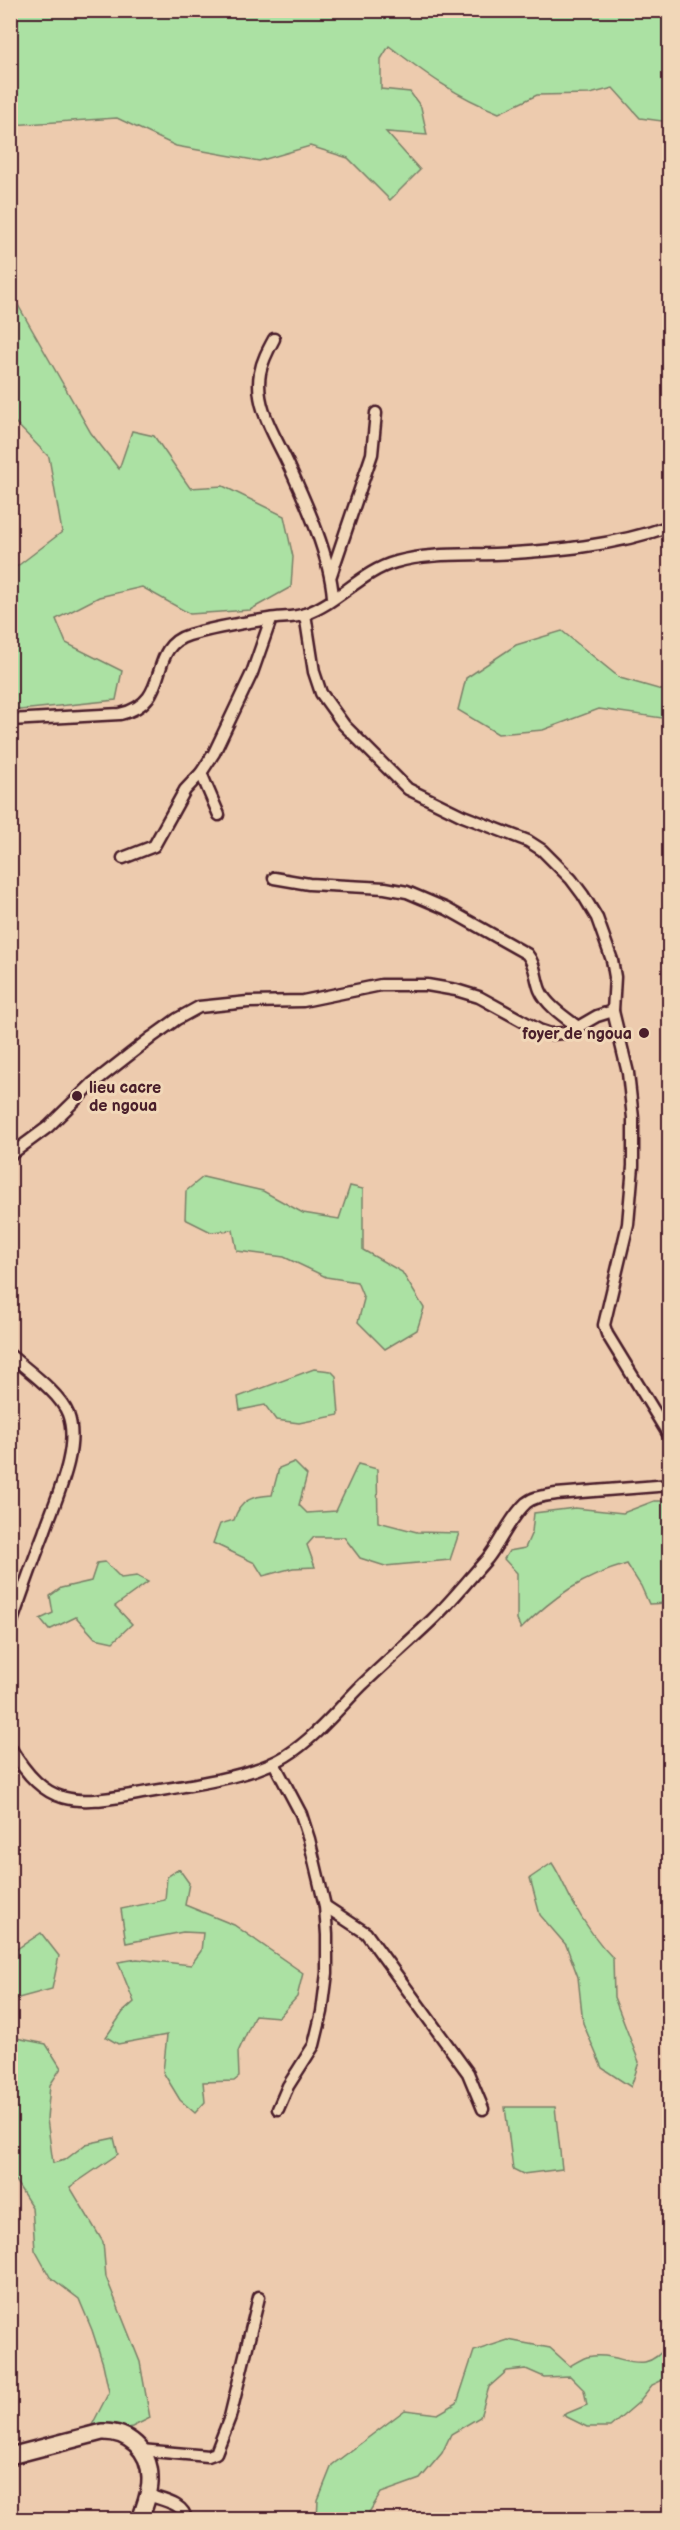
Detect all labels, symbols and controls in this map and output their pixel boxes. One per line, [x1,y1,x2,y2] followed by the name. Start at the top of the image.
[522,1025,632,1044] place label: foyer de ngoua
[637,1026,651,1040] marker: foyer de ngoua
[89,1079,161,1116] place label: lieu cacre de ngoua
[70,1089,84,1103] marker: lieu cacre de ngoua

